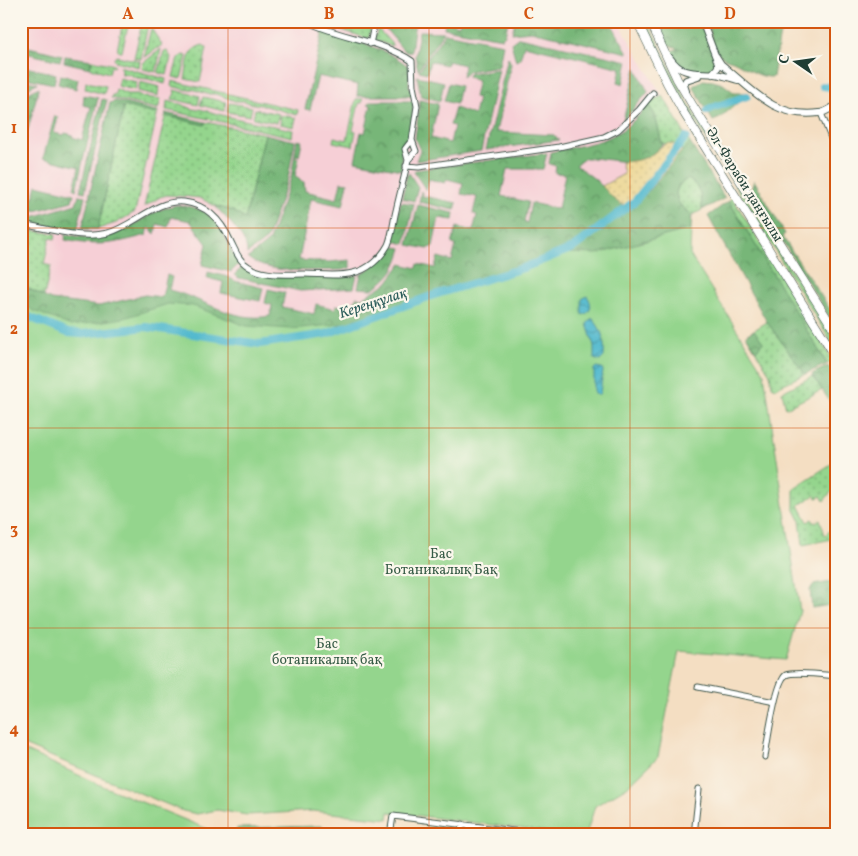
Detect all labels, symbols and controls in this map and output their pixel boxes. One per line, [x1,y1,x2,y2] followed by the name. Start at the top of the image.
[122,4,134,26] text: A
[324,4,335,26] text: B
[524,4,534,26] text: C
[724,4,736,26] text: D
[770,38,820,88] north arrow
[775,53,795,66] text: С
[11,118,17,140] text: 1
[701,124,787,246] street label: Әл-Фараби даңғылы
[336,283,410,325] water label: Кереңқұлақ
[10,319,18,341] text: 2
[10,519,18,541] text: 3
[385,545,498,580] park label: Бас Ботаникалық Бақ
[272,635,382,670] park label: Бас ботаникалық бақ
[9,719,19,741] text: 4

